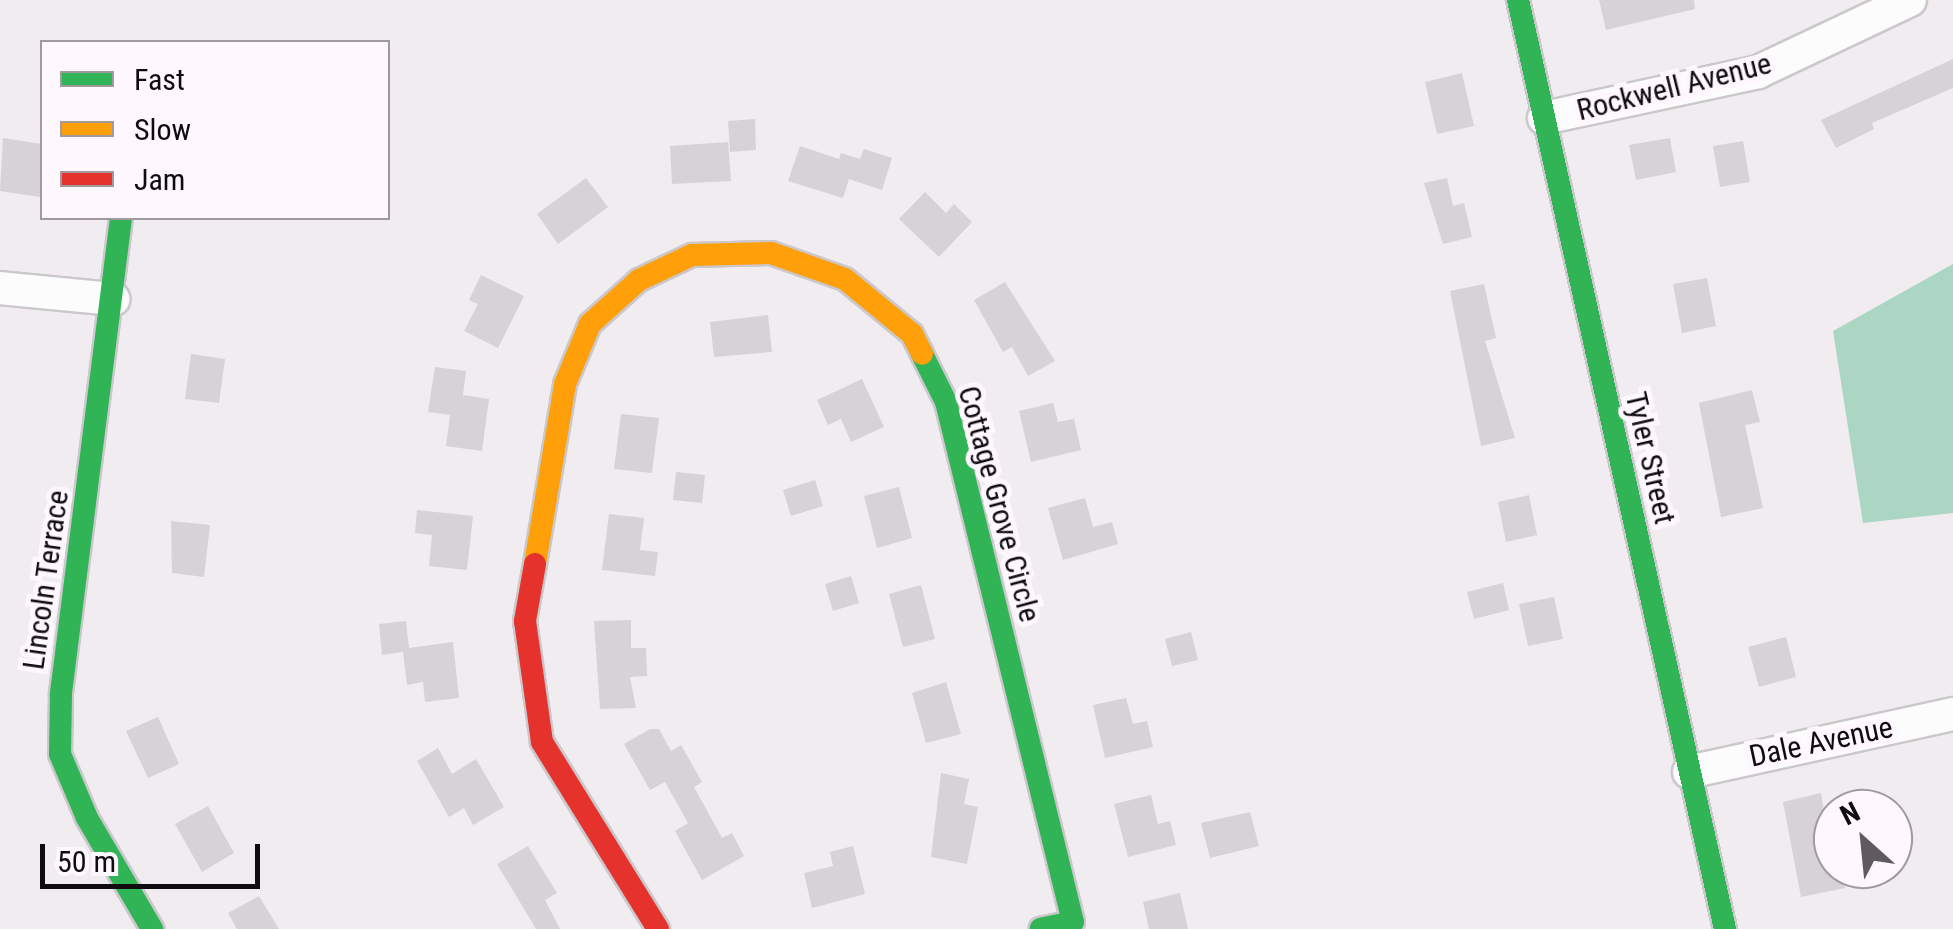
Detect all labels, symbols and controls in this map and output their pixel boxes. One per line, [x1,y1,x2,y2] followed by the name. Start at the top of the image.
[40,40,390,220] legend
[1573,45,1775,129] street label: Rockwell Avenue
[134,62,185,97] text: Fast
[134,112,191,147] text: Slow
[134,162,185,197] text: Jam
[950,382,1048,626] street label: Cottage Grove Circle
[1617,389,1683,527] street label: Tyler Street
[16,488,76,672] street label: Lincoln Terrace
[1746,709,1896,775] street label: Dale Avenue
[1813,789,1913,889] north arrow
[1835,795,1865,832] text: N
[45,824,265,886] scale bar
[57,844,116,879] text: 50 m

